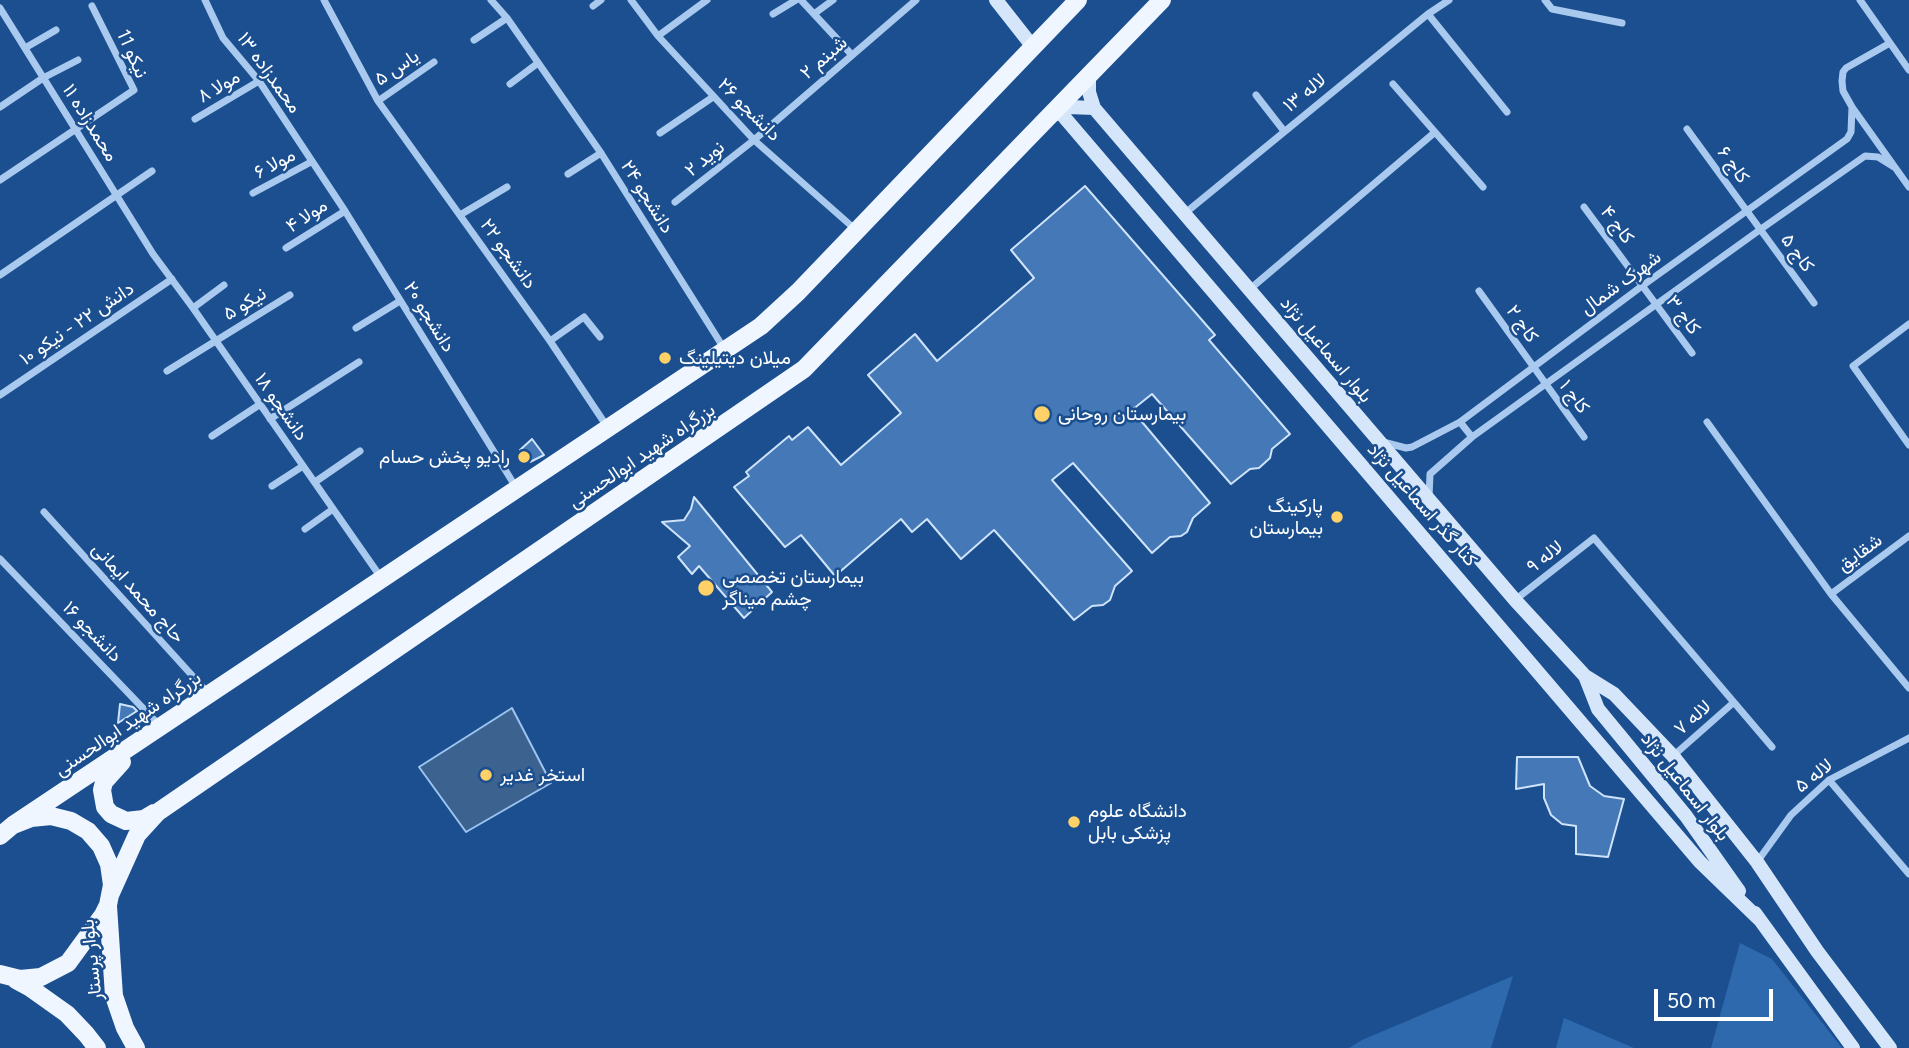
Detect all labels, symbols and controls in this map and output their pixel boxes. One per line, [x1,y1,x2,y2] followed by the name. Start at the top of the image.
[111,26,153,82] street label: نیکو 11
[232,28,306,118] street label: محمدزاده ۱۳
[796,31,852,85] street label: شبنم ۲
[370,45,424,91] street label: یاس ۵
[194,66,244,108] street label: مولا ۸
[1279,69,1331,117] street label: لاله ۱۳
[713,74,785,146] street label: دانشجو ۲۶
[57,80,123,166] street label: محمدزاده ۱۱
[681,136,729,182] street label: نوید ۲
[1712,142,1754,188] street label: کاج ۶
[251,144,299,184] street label: مولا ۶
[616,156,678,238] street label: دانشجو ۲۴
[282,194,332,238] street label: مولا ۴
[1595,202,1639,248] street label: کاج ۴
[475,215,541,293] street label: دانشجو ۲۲
[1775,229,1819,277] street label: کاج ۵
[1576,246,1666,320] street label: شهرک شمال
[16,277,138,371] street label: دانش ۲۲ - نیکو ۱۰
[398,277,460,357] street label: دانشجو ۲۰
[219,282,271,326] street label: نیکو ۵
[1661,291,1705,339] street label: کاج ۳
[1275,292,1377,408] street label: بلوار اسماعیل نژاد
[1501,301,1543,347] street label: کاج ۲
[679,347,791,369] place label: میلان دیتیلینگ
[657,350,673,366] marker: میلان دیتیلینگ
[249,369,313,445] street label: دانشجو ۱۸
[1554,376,1594,418] street label: کاج ۱
[564,398,720,514] street label: بزرگراه شهید ابوالحسنی
[1058,403,1186,425] place label: بیمارستان روحانی
[1032,404,1052,424] marker: بیمارستان روحانی
[1362,439,1482,571] street label: کنار گذر اسماعیل نژاد
[379,446,510,468] place label: رادیو پخش حسام
[516,449,532,465] marker: رادیو پخش حسام
[1250,495,1323,539] place label: پارکینگ بیمارستان
[1329,509,1345,525] marker: پارکینگ بیمارستان
[1833,529,1887,577] street label: شقايق
[1522,536,1568,578] street label: لاله ۹
[87,538,189,648] street label: حاج محمد ایمانی
[722,566,864,610] place label: بیمارستان تخصصی چشم میناگر
[696,578,716,598] marker: بیمارستان تخصصی چشم میناگر
[57,597,127,667] street label: دانشجو ۱۶
[50,666,206,782] street label: بزرگراه شهید ابوالحسنی
[1670,696,1716,740] street label: لاله ۷
[1636,728,1734,846] street label: بلوار اسماعیل نژاد
[1790,754,1838,798] street label: لاله ۵
[500,764,585,786] place label: استخر غدیر
[478,767,494,783] marker: استخر غدیر
[1088,800,1187,844] place label: دانشگاه علوم پزشکی بابل
[1066,814,1082,830] marker: دانشگاه علوم پزشکی بابل
[76,918,108,1002] street label: بلوار پرستار
[1657,974,1776,1018] scale bar
[1667,988,1716,1013] text: 50 m

